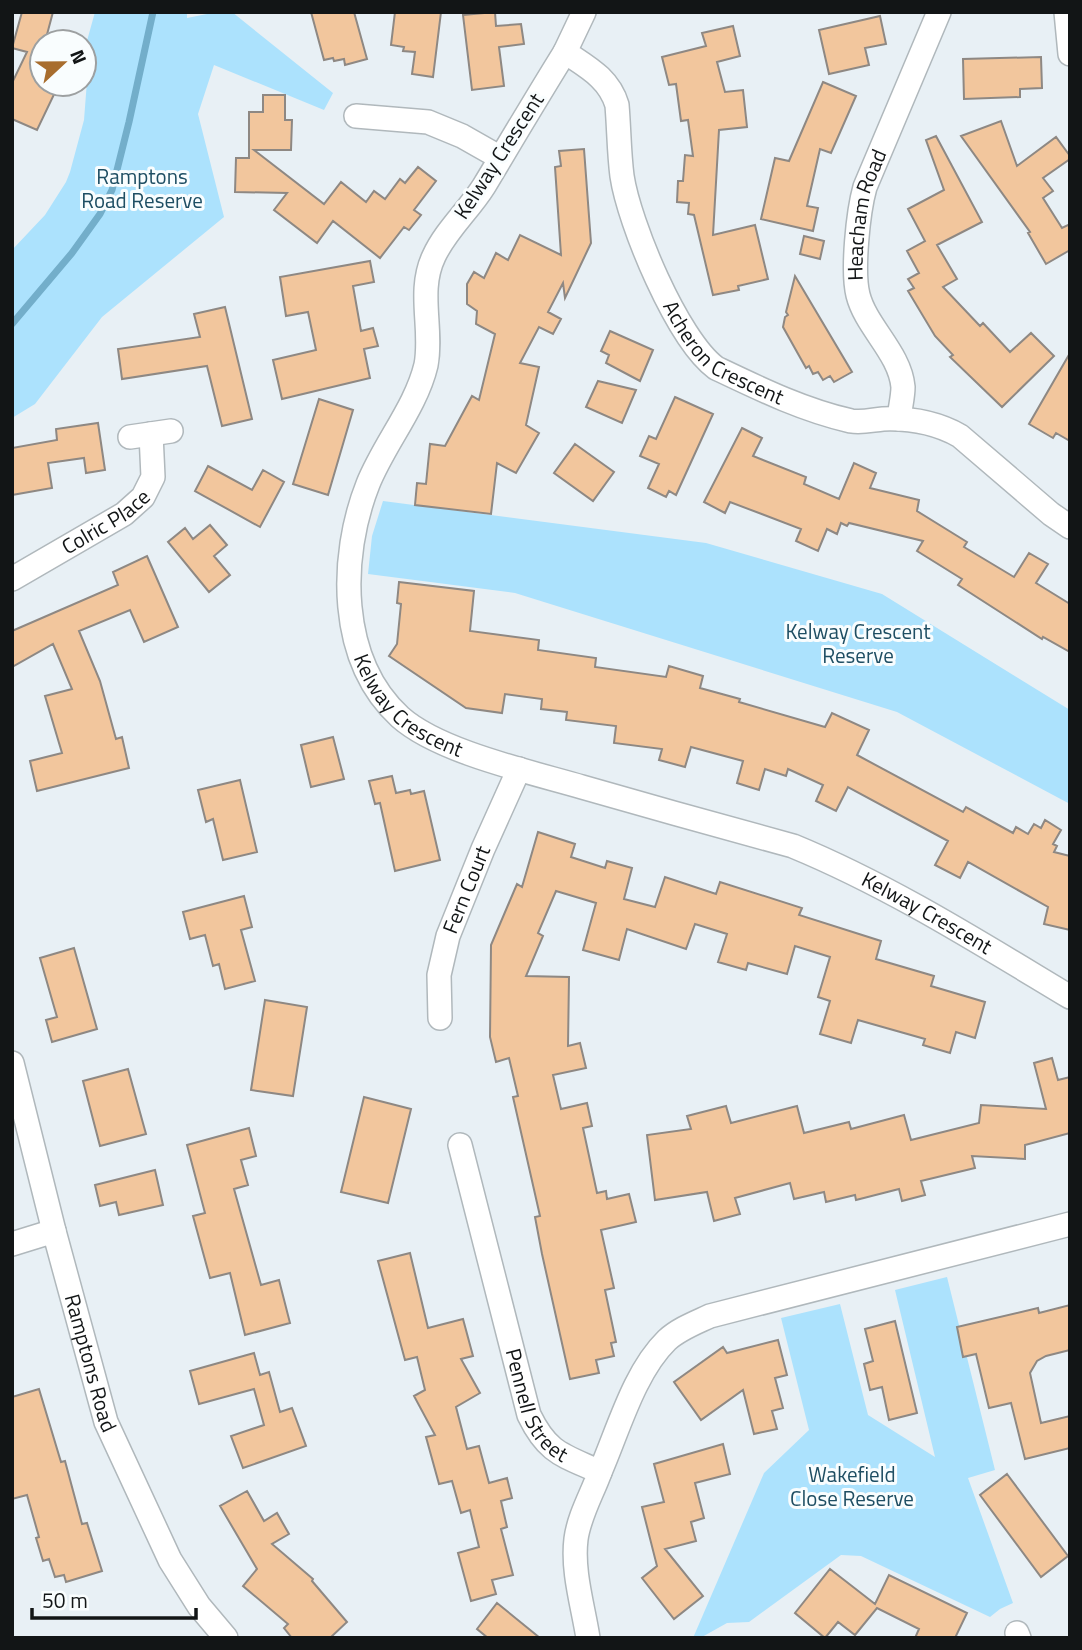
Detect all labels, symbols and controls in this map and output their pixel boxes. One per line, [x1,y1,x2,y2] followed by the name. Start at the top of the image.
[28,28,98,98] north arrow
[63,45,95,68] text: N
[445,85,551,225] street label: Kelway Crescent
[838,144,894,281] street label: Heacham Road
[81,160,203,216] park label: Ramptons Road Reserve
[655,294,790,413] street label: Acheron Crescent
[55,481,157,562] street label: Colric Place
[785,615,931,671] park label: Kelway Crescent Reserve
[346,649,469,765] street label: Kelway Crescent
[434,840,498,938] street label: Fern Court
[856,863,999,962] street label: Kelway Crescent
[57,1290,126,1437] street label: Ramptons Road
[498,1345,575,1470] street label: Pennell Street
[790,1458,914,1514] park label: Wakefield Close Reserve
[32,1576,196,1620] scale bar
[42,1584,88,1616] text: 50 m

